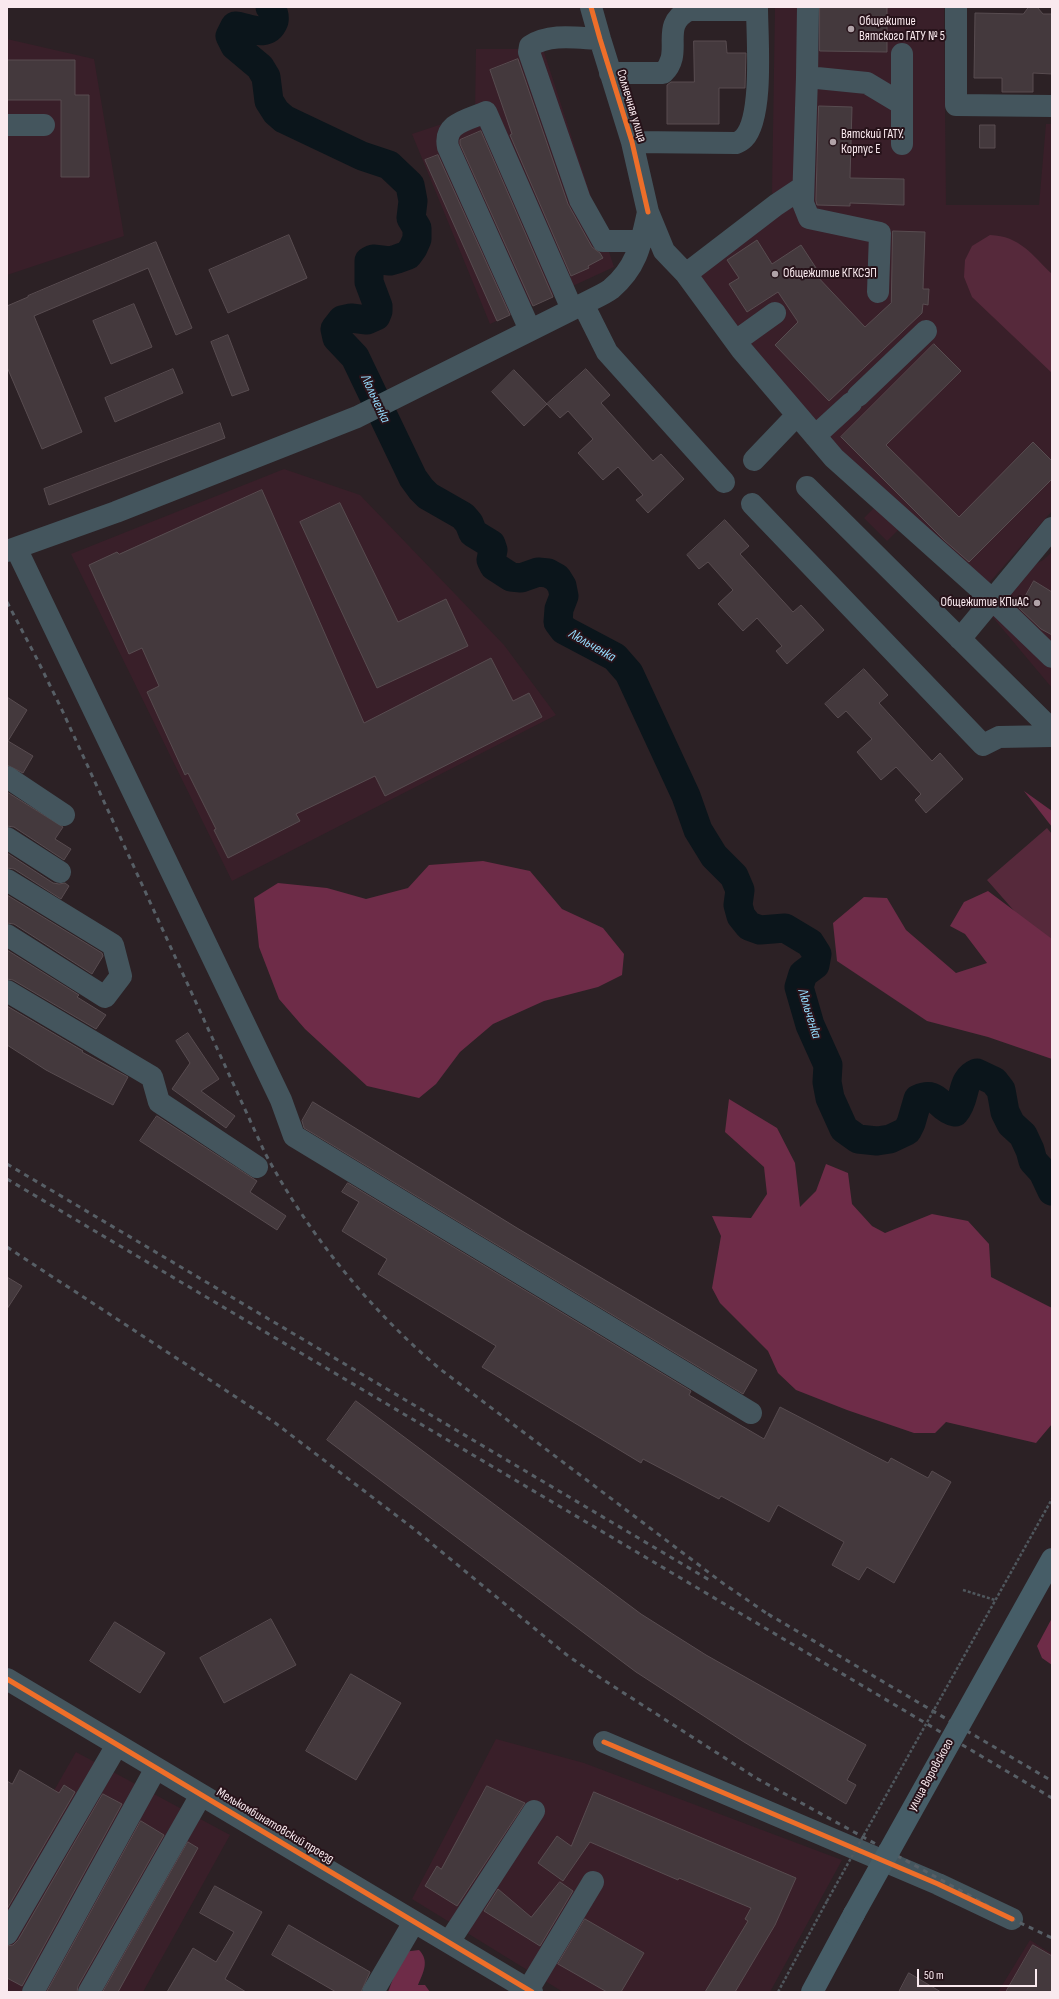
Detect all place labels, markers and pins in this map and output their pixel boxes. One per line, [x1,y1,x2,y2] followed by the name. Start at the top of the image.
[859,14,945,45] place label: Общежитие Вятского ГАТУ № 5
[846,24,856,34] marker: Общежитие Вятского ГАТУ № 5
[841,127,904,158] place label: Вятский ГАТУ. Корпус Е
[828,137,838,147] marker: Вятский ГАТУ. Корпус Е
[783,266,877,282] place label: Общежитие КГКСЭП
[770,269,780,279] marker: Общежитие КГКСЭП
[941,595,1029,611] place label: Общежитие КПиАС
[1032,598,1042,608] marker: Общежитие КПиАС

